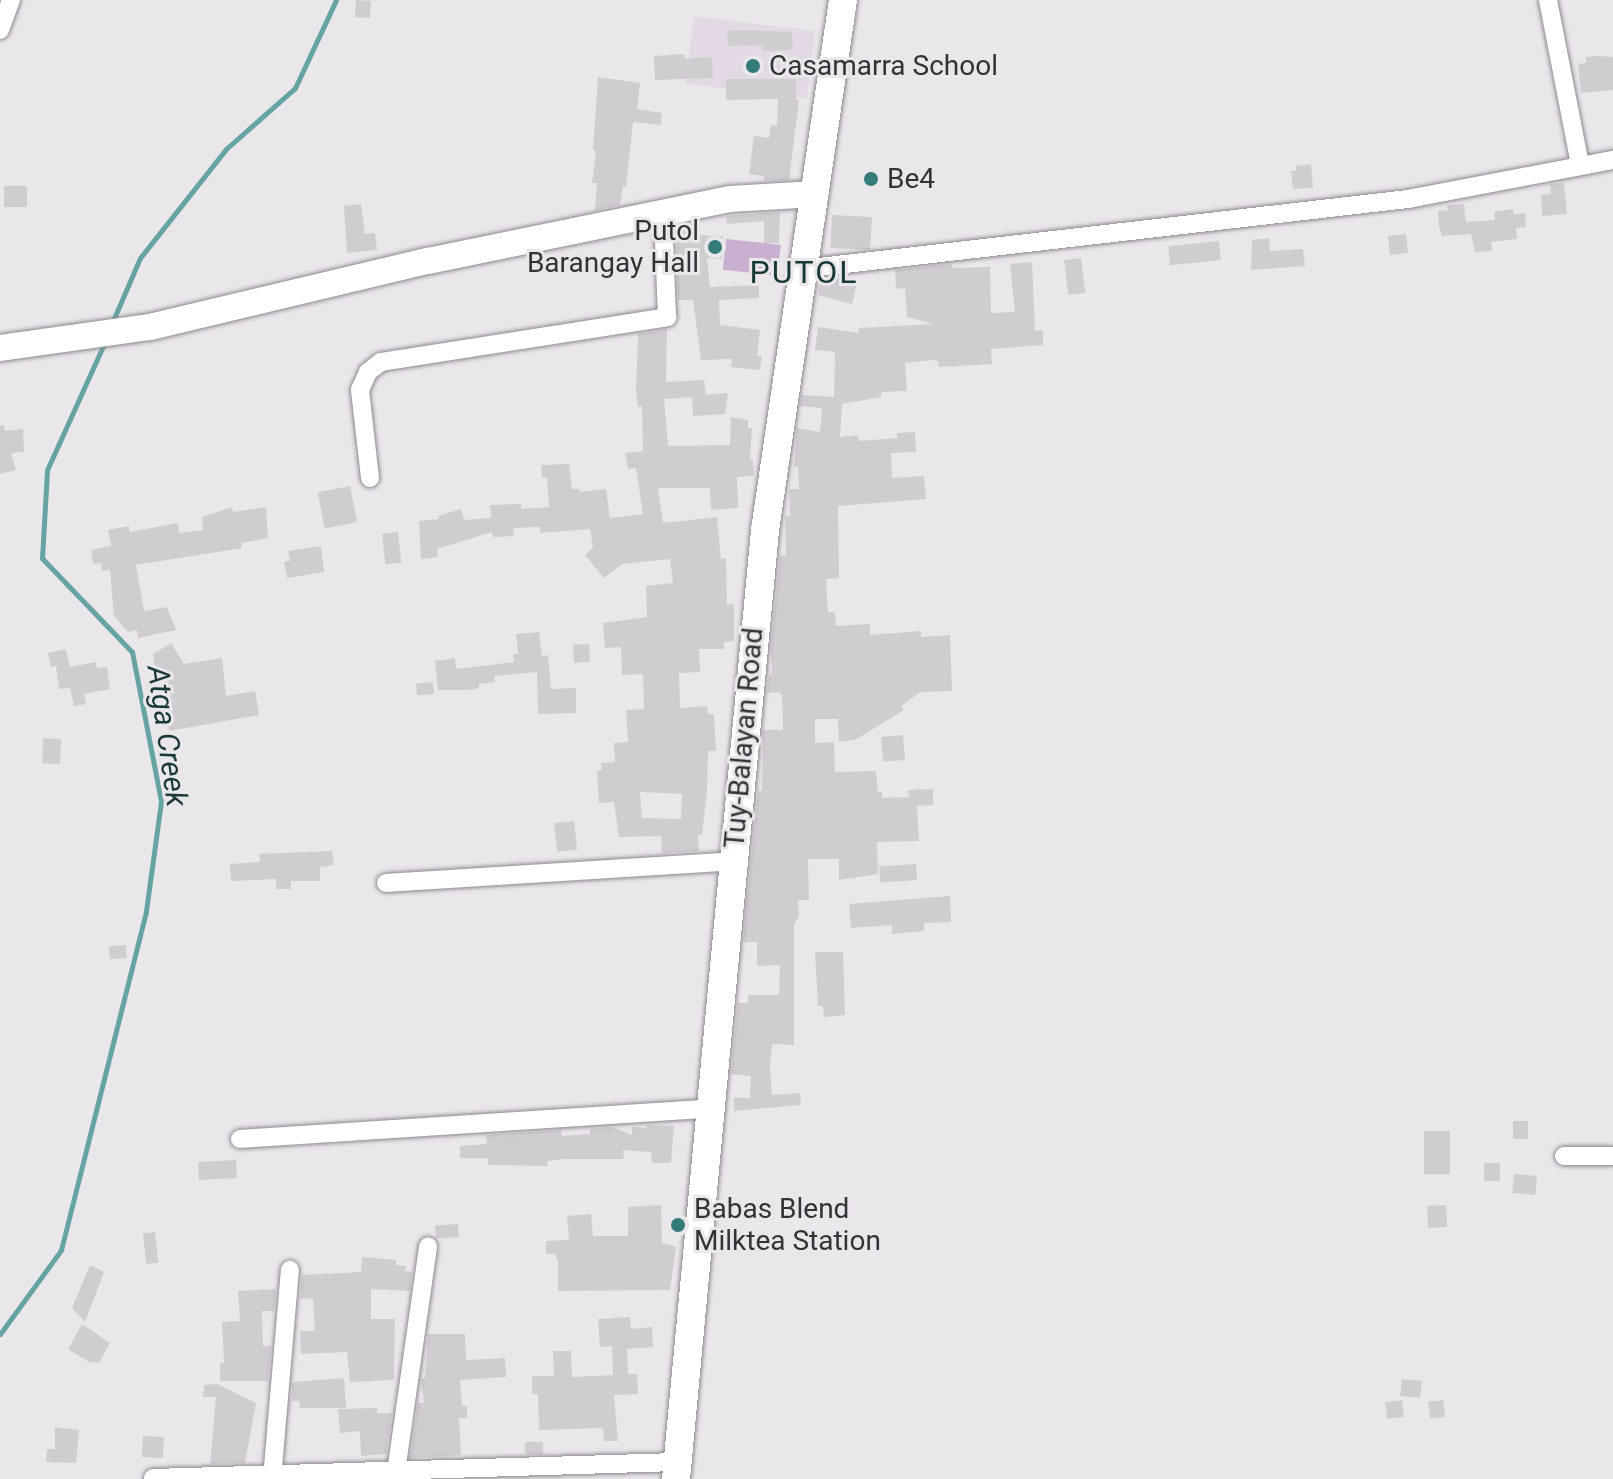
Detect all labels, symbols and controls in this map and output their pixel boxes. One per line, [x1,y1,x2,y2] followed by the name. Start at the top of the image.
[769,49,998,83] place label: Casamarra School
[744,57,762,75] marker: Casamarra School
[887,162,935,196] place label: Be4
[862,170,880,188] marker: Be4
[527,214,699,280] place label: Putol Barangay Hall
[706,238,724,256] marker: Putol Barangay Hall
[750,253,858,291] district label: PUTOL
[718,626,770,850] street label: Tuy-Balayan Road
[139,663,195,809] water label: Atga Creek
[694,1192,881,1258] place label: Babas Blend Milktea Station
[669,1216,687,1234] marker: Babas Blend Milktea Station

